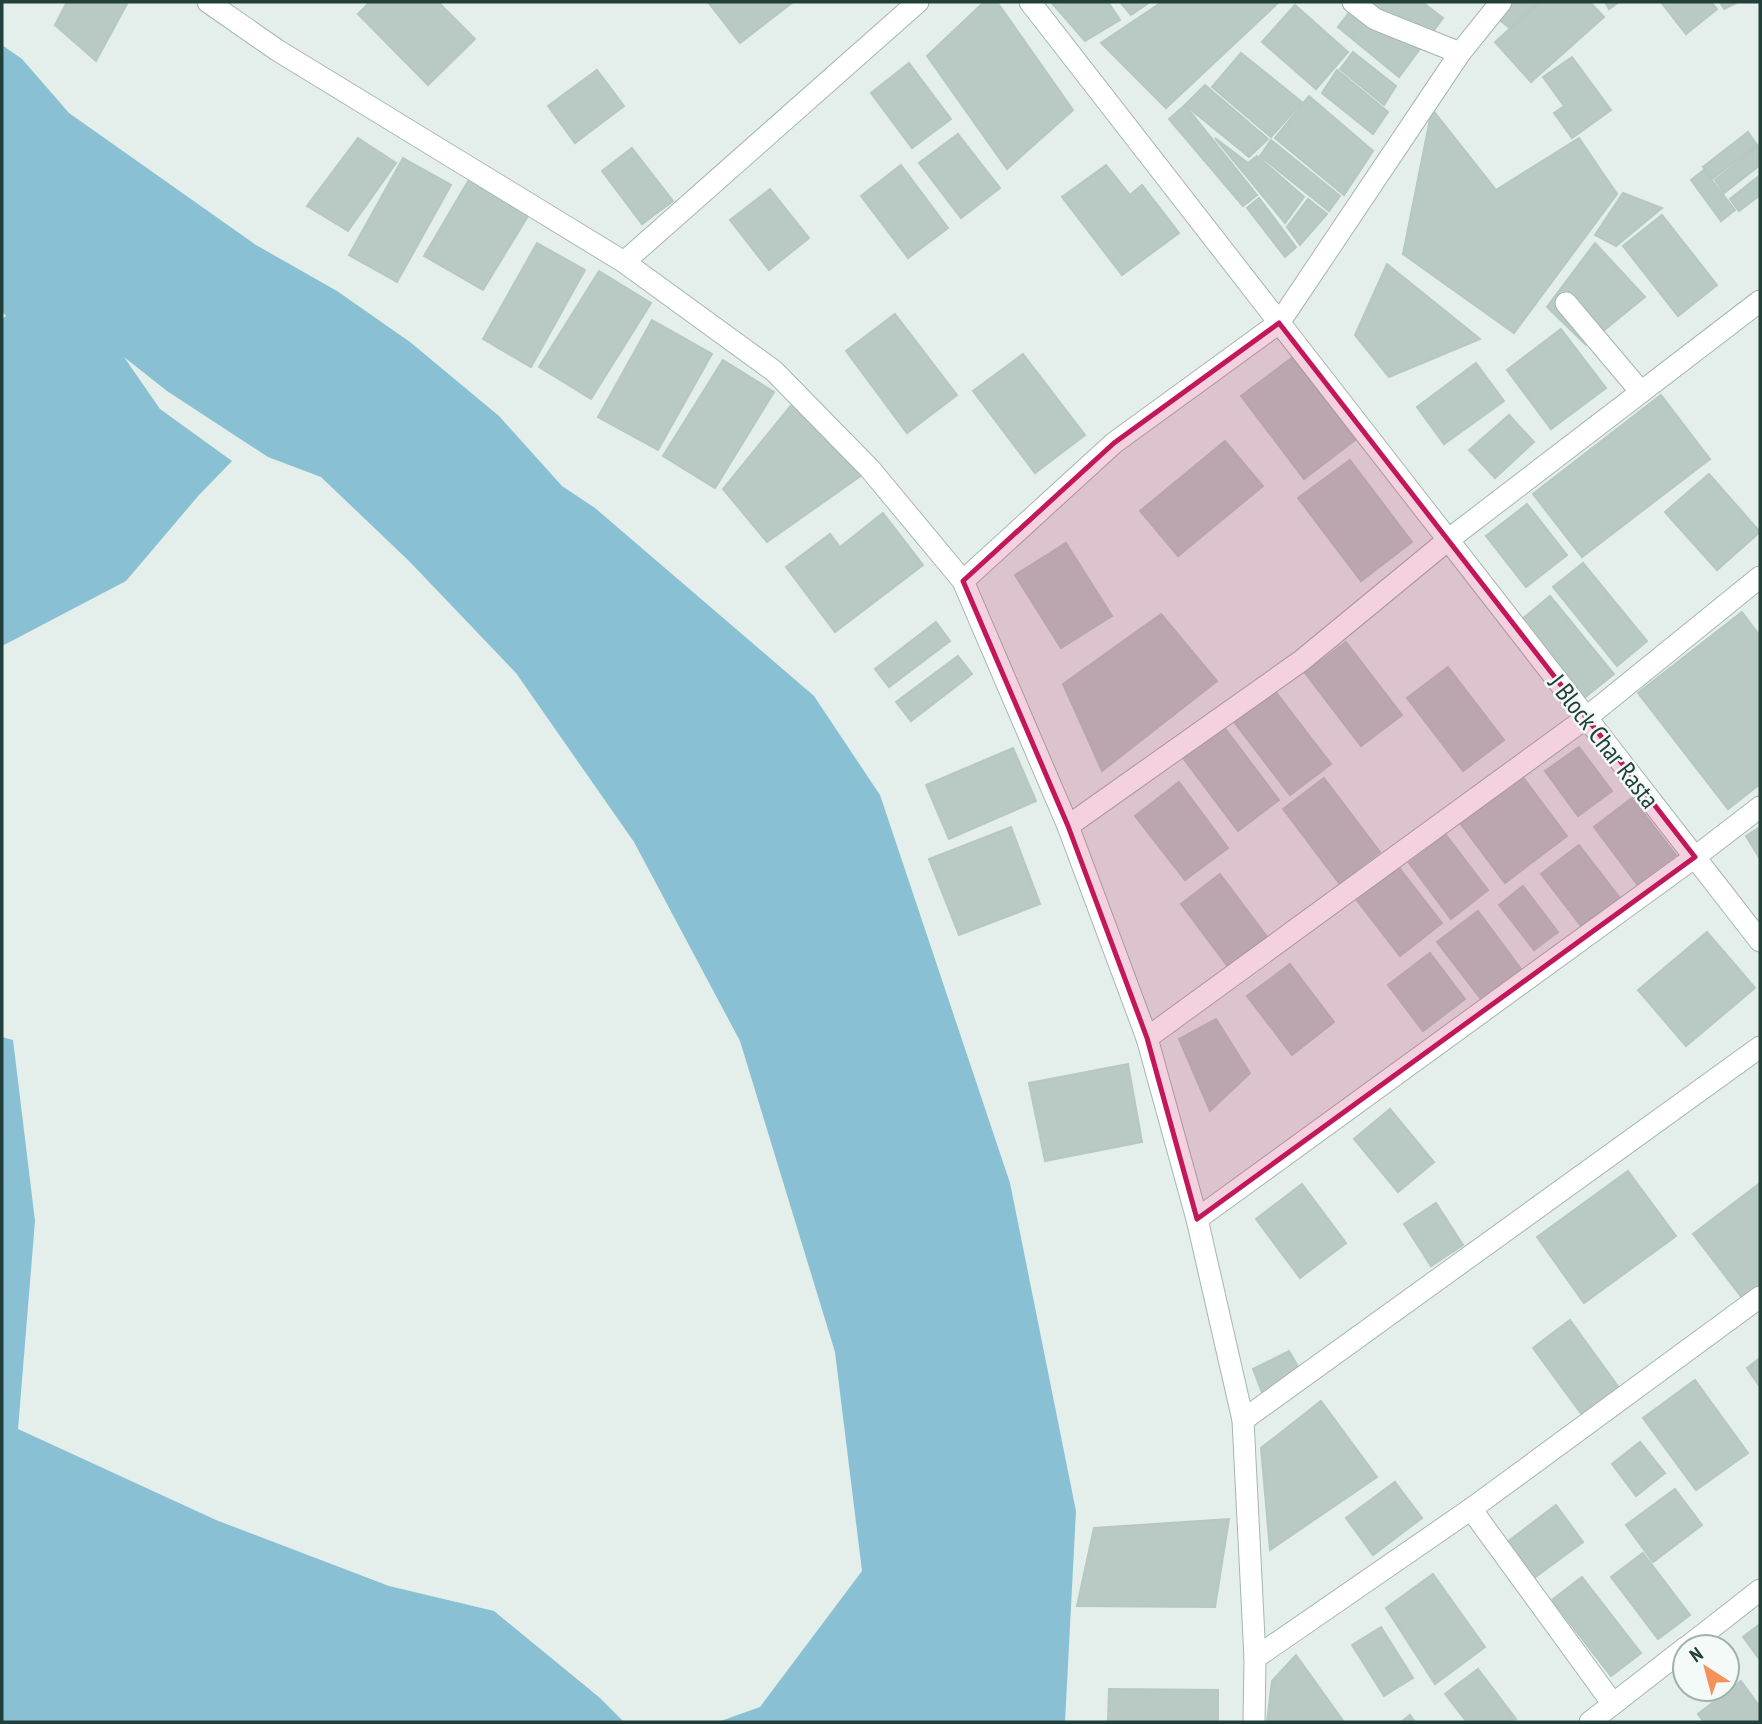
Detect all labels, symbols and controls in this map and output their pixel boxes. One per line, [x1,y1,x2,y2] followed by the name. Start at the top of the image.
[1541,667,1667,815] street label: J Block Char Rasta
[1671,1633,1741,1703] north arrow
[1685,1642,1707,1667] text: N

